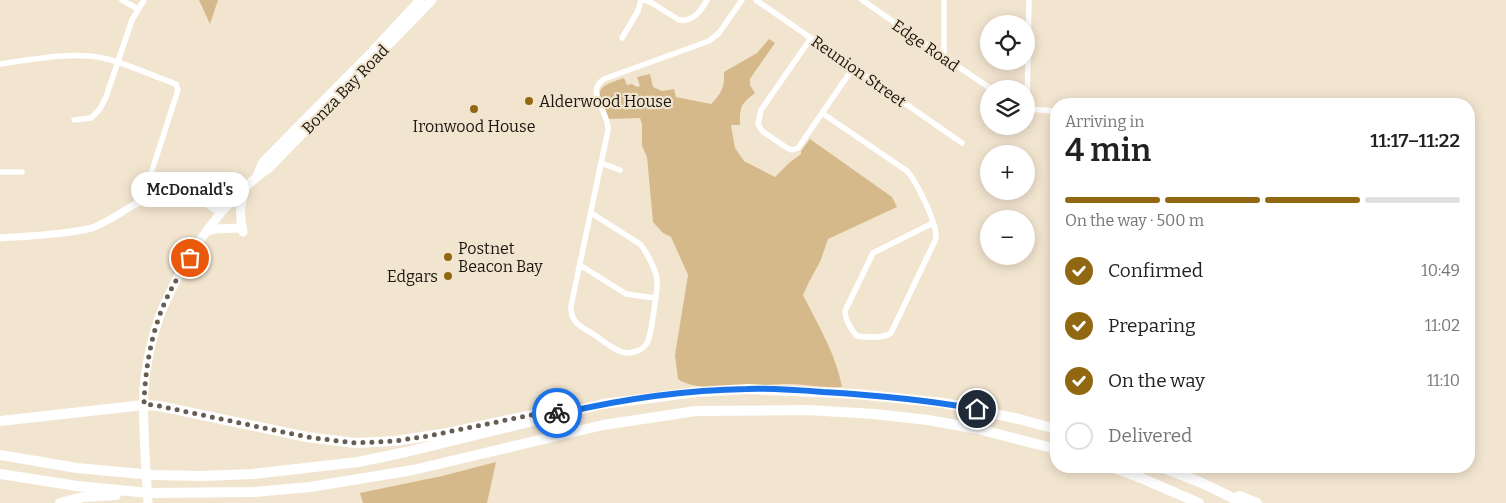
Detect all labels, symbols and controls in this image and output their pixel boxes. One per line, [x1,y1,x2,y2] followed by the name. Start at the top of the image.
[889,15,963,76] street label: Edge Road
[980,15,1035,265] map controls
[980,15,1035,70] button: locate
[808,32,910,111] street label: Reunion Street
[298,40,393,138] street label: Bonza Bay Road
[980,80,1035,135] button: layers
[539,92,672,111] place label: Alderwood House
[523,95,535,107] marker: Alderwood House
[468,103,480,115] marker: Ironwood House
[1065,112,1144,131] text: Arriving in
[413,117,535,136] place label: Ironwood House
[1370,129,1460,152] text: 11:17–11:22
[1065,131,1151,169] text: 4 min
[980,145,1035,200] button: +
[131,173,249,208] callout: McDonald's
[147,180,233,199] text: McDonald's
[980,210,1035,265] button: −
[1065,211,1204,230] text: On the way · 500 m
[169,237,211,279] pin
[458,239,543,276] place label: Postnet Beacon Bay
[176,244,204,272] icon: bag
[442,251,454,263] marker: Postnet Beacon Bay
[1065,257,1093,285] icon: check
[1108,259,1203,282] text: Confirmed
[1421,261,1460,280] text: 10:49
[387,267,438,286] place label: Edgars
[442,270,454,282] marker: Edgars
[1065,312,1093,340] icon: check
[1108,314,1196,337] text: Preparing
[1425,316,1460,335] text: 11:02
[1065,367,1093,395] icon: check
[1108,369,1205,392] text: On the way
[1427,371,1460,390] text: 11:10
[532,388,582,438] courier
[956,388,998,430] pin
[963,395,991,423] icon: home
[543,399,571,427] icon: bike
[1108,424,1192,447] text: Delivered

